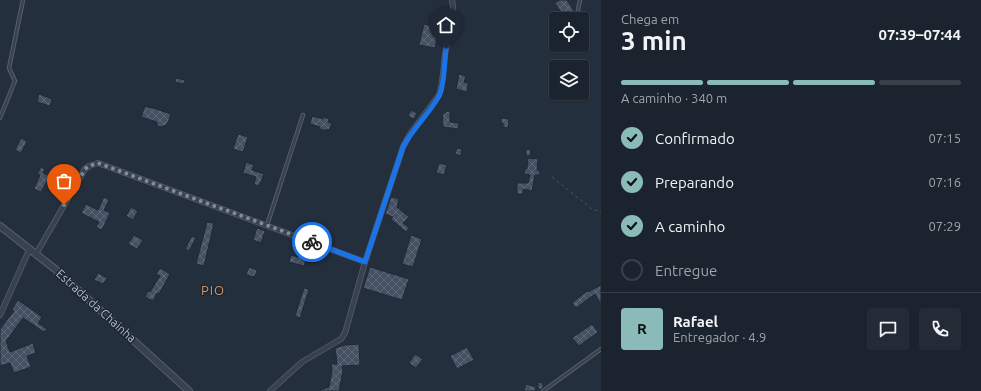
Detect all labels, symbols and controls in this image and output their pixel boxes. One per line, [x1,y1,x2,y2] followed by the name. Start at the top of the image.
[429,8,463,49] pin
[549,12,589,100] map controls
[549,12,589,52] button: locate
[621,12,679,26] text: Chega em
[435,14,457,36] icon: home
[621,26,687,55] text: 3 min
[878,26,961,43] text: 07:39–07:44
[549,60,589,100] button: layers
[621,91,727,105] text: A caminho · 340 m
[621,127,643,149] icon: check
[655,130,735,147] text: Confirmado
[928,131,961,145] text: 07:15
[47,164,81,205] pin
[53,170,75,192] icon: bag
[621,171,643,193] icon: check
[655,174,734,191] text: Preparando
[928,175,961,189] text: 07:16
[621,215,643,237] icon: check
[655,218,725,235] text: A caminho
[928,219,961,233] text: 07:29
[292,222,332,262] courier
[301,231,323,253] icon: bike
[655,262,717,279] text: Entregue
[54,267,139,345] street label: Estrada da Chainha
[201,283,225,297] district label: PIO
[867,308,909,350] button: chat
[919,308,961,350] button: phone
[673,313,718,330] text: Rafael
[637,320,647,337] text: R
[673,330,766,344] text: Entregador · 4.9

